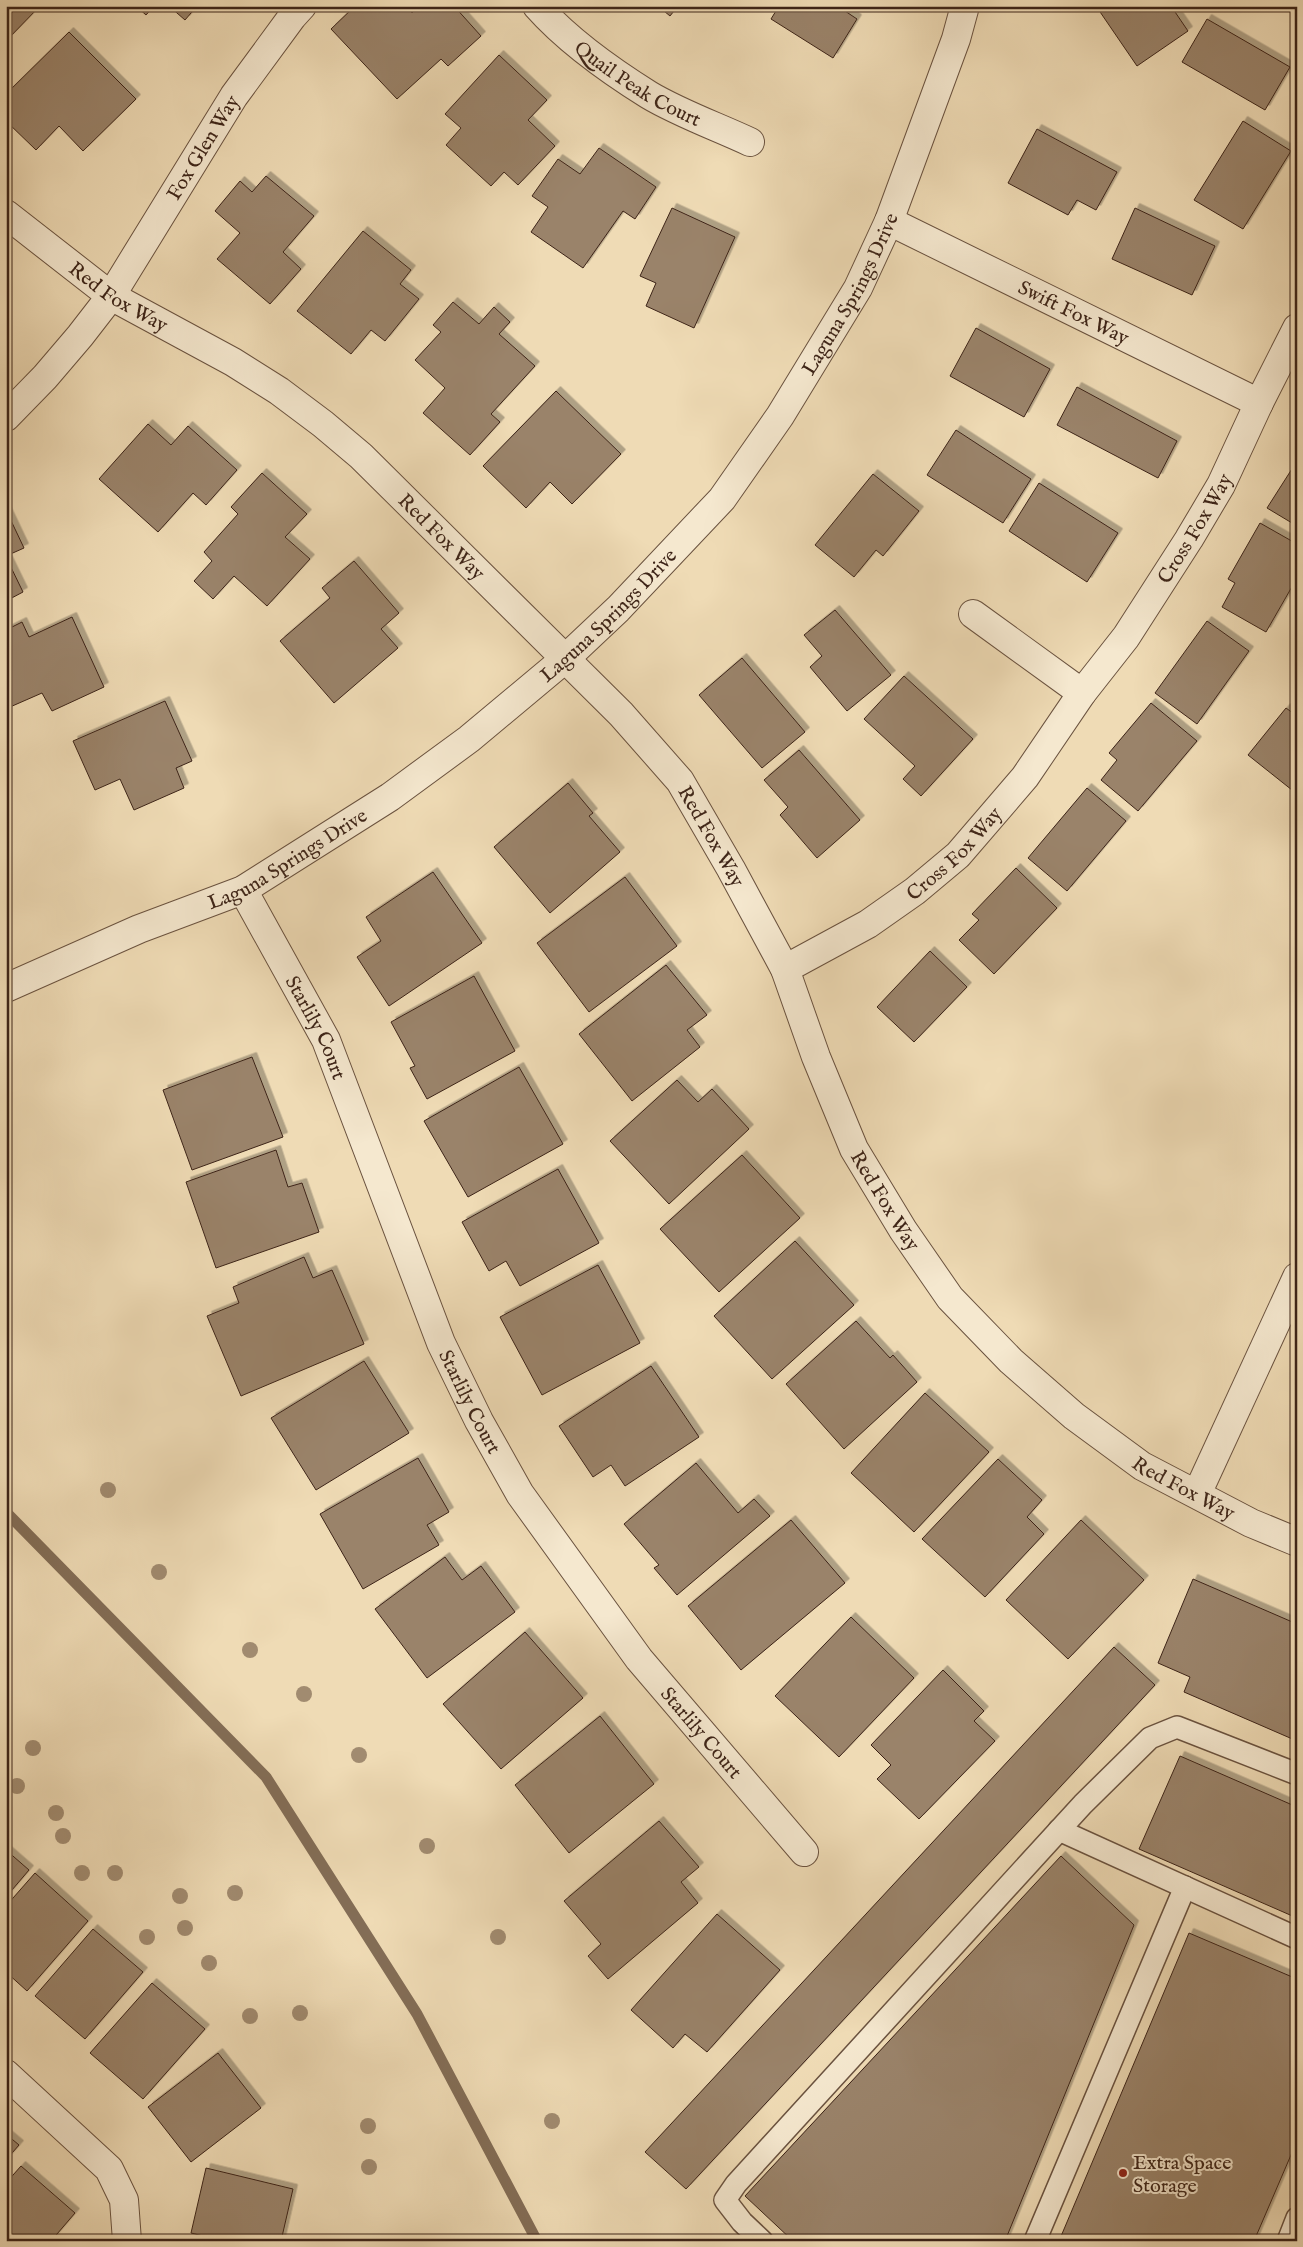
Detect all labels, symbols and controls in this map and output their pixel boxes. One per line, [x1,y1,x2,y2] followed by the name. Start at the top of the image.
[569,36,704,133] street label: Quail Peak Court
[162,91,246,205] street label: Fox Glen Way
[797,210,905,380] street label: Laguna Springs Drive
[63,257,172,338] street label: Red Fox Way
[1014,275,1133,351] street label: Swift Fox Way
[1153,470,1239,589] street label: Cross Fox Way
[392,489,490,586] street label: Red Fox Way
[536,544,683,688] street label: Laguna Springs Drive
[671,782,749,892] street label: Red Fox Way
[902,802,1008,907] street label: Cross Fox Way
[204,804,372,916] street label: Laguna Springs Drive
[279,972,351,1084] street label: Starlily Court
[844,1147,925,1256] street label: Red Fox Way
[432,1346,506,1459] street label: Starlily Court
[1126,1452,1239,1526] street label: Red Fox Way
[654,1682,747,1785] street label: Starlily Court
[1133,2151,1231,2199] place label: Extra Space Storage
[1117,2167,1129,2179] marker: Extra Space Storage

